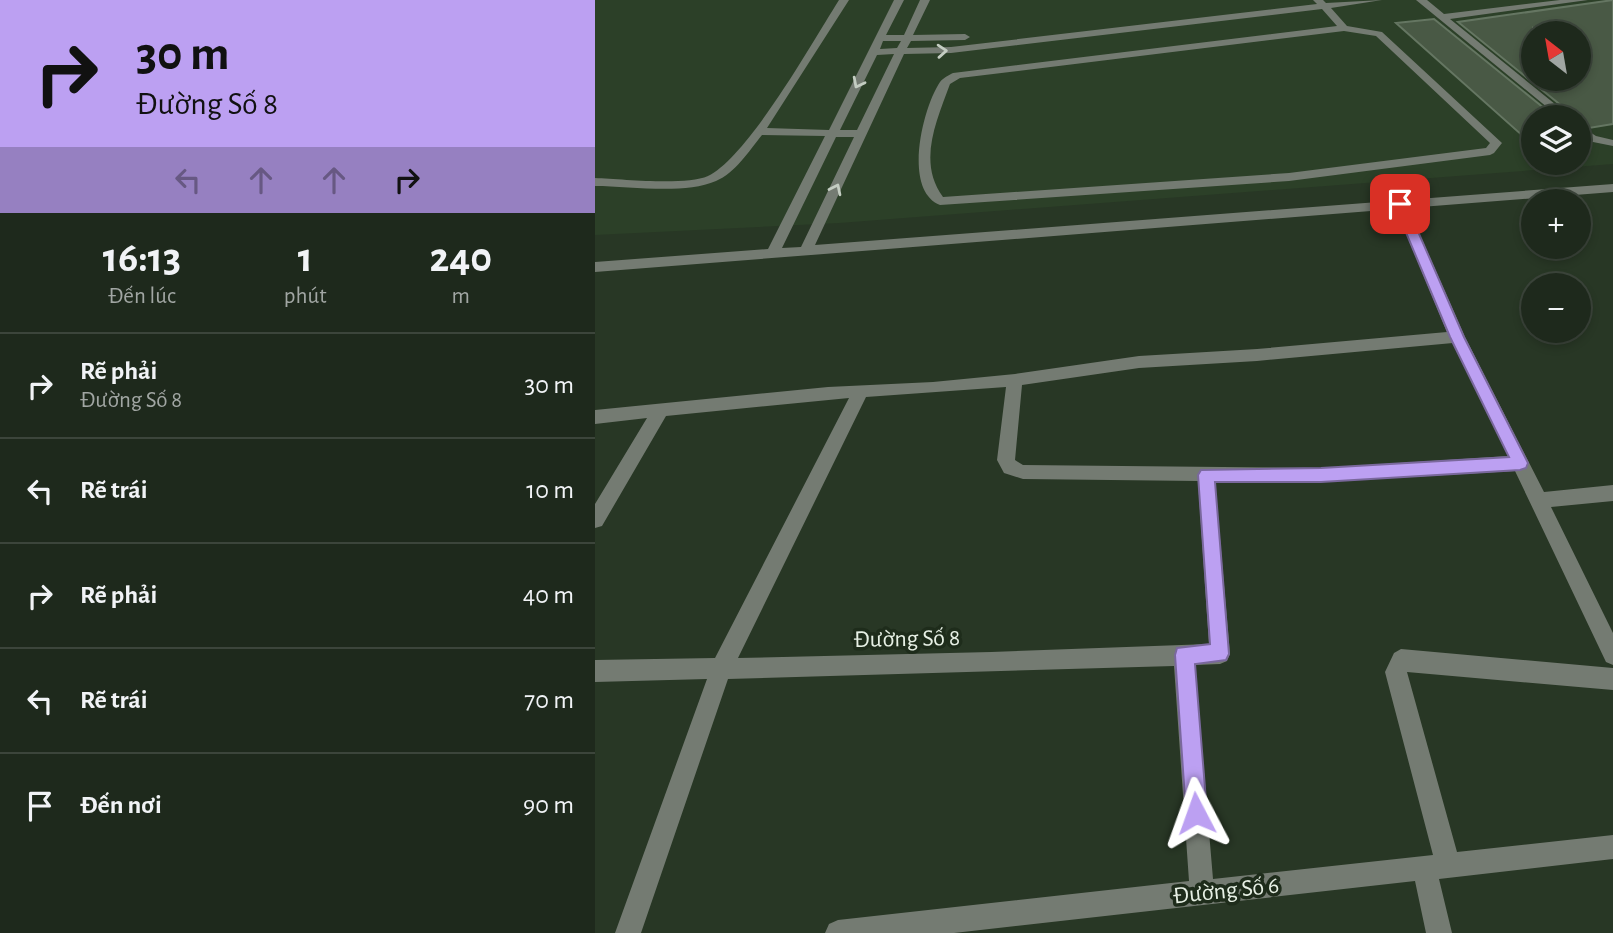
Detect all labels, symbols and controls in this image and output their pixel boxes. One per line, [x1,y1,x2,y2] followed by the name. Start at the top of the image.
[1521,21,1591,91] north arrow
[1521,21,1591,343] map controls
[21,28,112,119] icon: right
[136,30,230,79] text: 30 m
[937,43,948,58] one-way arrow
[853,76,867,88] one-way arrow
[136,88,278,120] text: Đường Số 8
[1521,105,1591,175] button: layers
[169,161,207,199] icon: left
[242,161,280,199] icon: ahead
[315,161,353,199] icon: ahead
[388,161,426,199] icon: right
[1370,174,1430,234] pin
[828,184,842,197] one-way arrow
[1381,185,1419,223] icon: arrive
[1521,189,1591,259] button: +
[103,237,181,279] text: 16:13
[298,237,313,279] text: 1
[429,237,492,279] text: 240
[1521,273,1591,343] button: −
[108,285,176,308] text: Đến lúc
[284,285,327,308] text: phút
[452,285,470,308] text: m
[80,358,157,384] text: Rẽ phải
[21,367,59,405] icon: right
[524,372,574,398] text: 30 m
[80,389,182,412] text: Đường Số 8
[21,472,59,510] icon: left
[80,477,148,503] text: Rẽ trái
[526,477,574,503] text: 10 m
[21,577,59,615] icon: right
[80,582,157,608] text: Rẽ phải
[523,582,574,608] text: 40 m
[853,626,961,652] street label: Đường Số 8
[21,682,59,720] icon: left
[80,687,148,713] text: Rẽ trái
[524,687,574,713] text: 70 m
[1159,776,1233,850] position arrow
[21,787,59,825] icon: arrive
[80,792,162,818] text: Đến nơi
[523,792,574,818] text: 90 m
[1172,873,1280,908] street label: Đường Số 6

